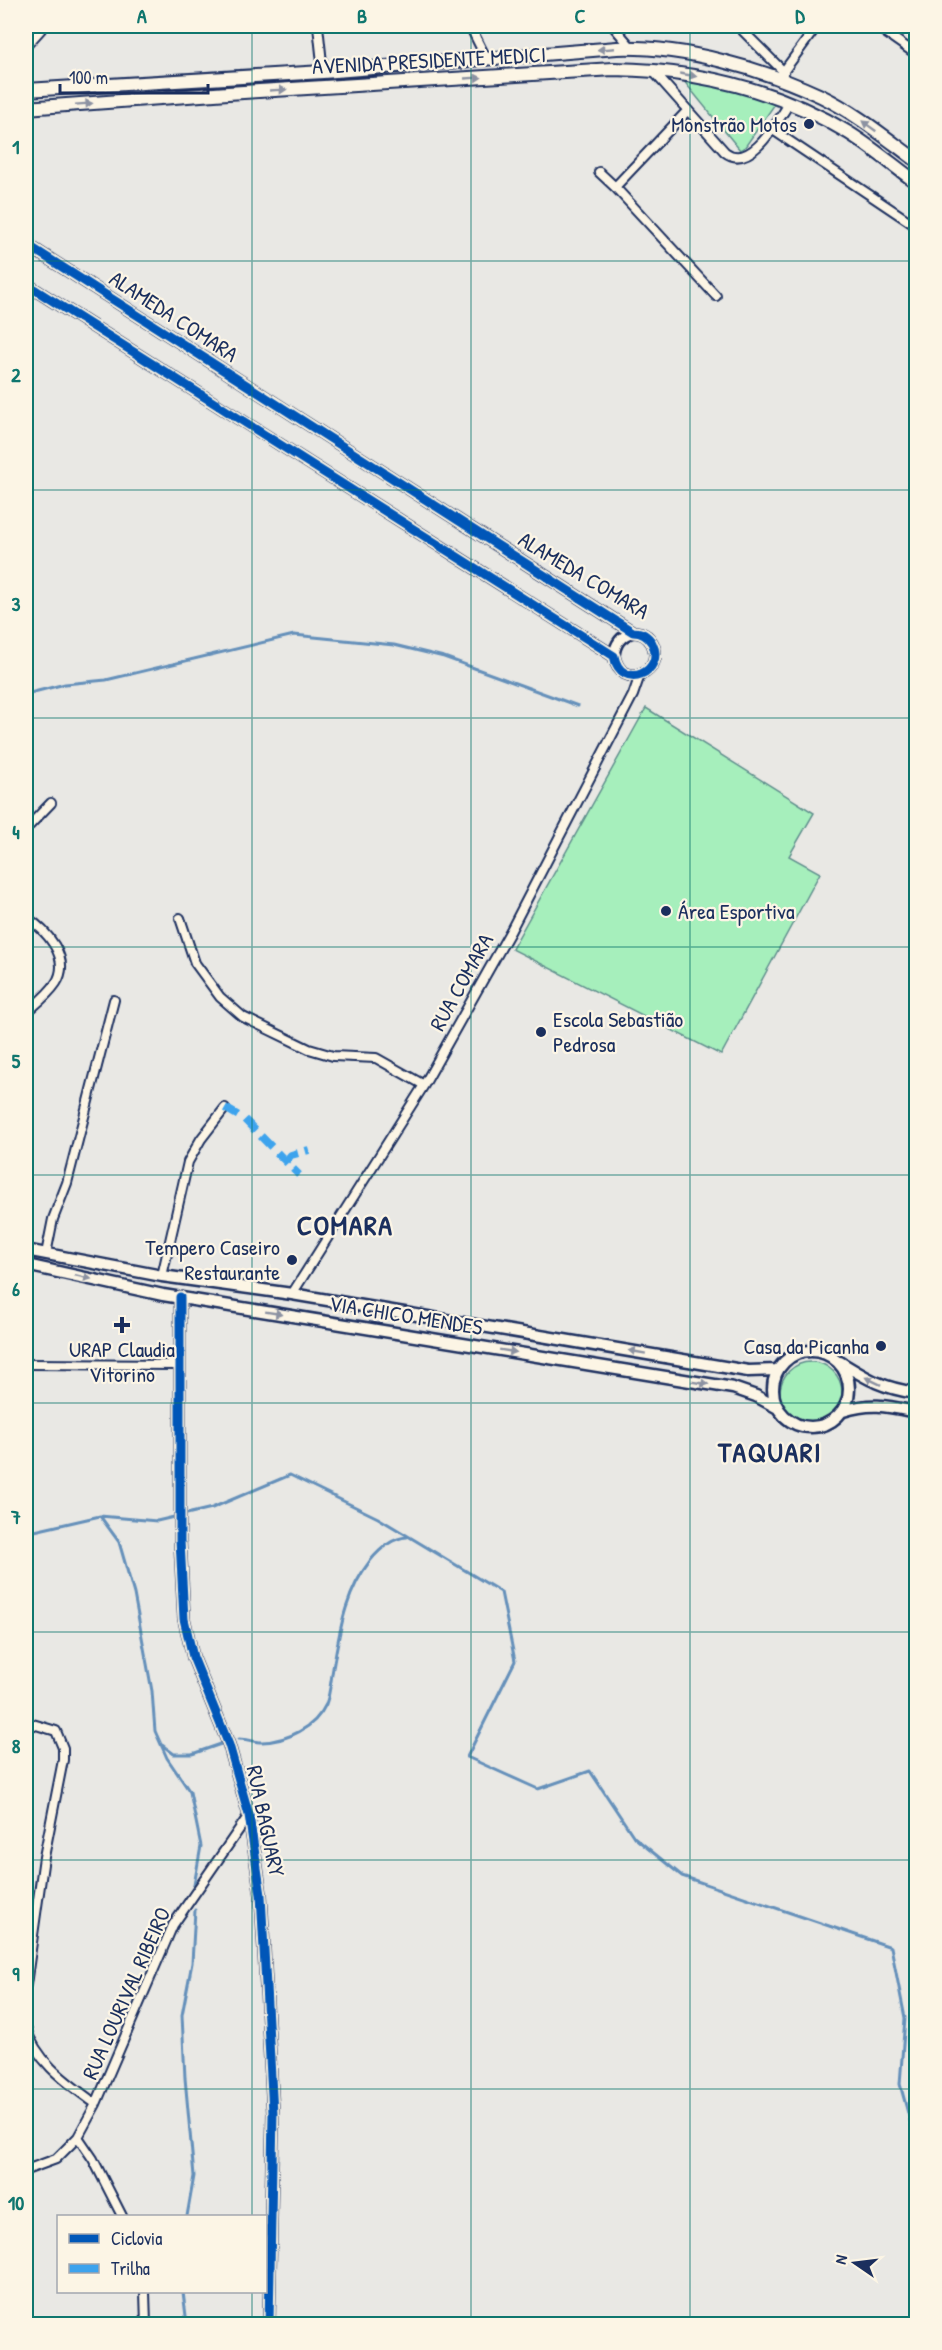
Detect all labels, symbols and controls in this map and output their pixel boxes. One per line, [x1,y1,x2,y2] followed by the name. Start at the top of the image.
[137,2,147,29] text: A
[357,2,367,29] text: B
[575,2,586,29] text: C
[795,2,805,29] text: D
[311,39,547,81] street label: AVENIDA PRESIDENTE MEDICI
[596,44,615,53] one-way arrow
[60,57,208,95] scale bar
[69,65,108,90] text: 100 m
[679,71,698,80] one-way arrow
[463,73,482,83] one-way arrow
[269,85,288,94] one-way arrow
[74,99,93,109] one-way arrow
[671,109,797,139] place label: Monstrão Motos
[802,117,816,131] marker: Monstrão Motos
[862,120,878,132] one-way arrow
[12,133,20,160] text: 1
[104,263,244,369] street label: ALAMEDA COMARA
[11,361,21,388] text: 2
[513,524,655,626] street label: ALAMEDA COMARA
[12,590,21,617] text: 3
[12,818,20,845] text: 4
[678,896,795,926] place label: Área Esportiva
[659,904,673,918] marker: Área Esportiva
[422,928,500,1036] street label: RUA COMARA
[553,1004,683,1059] place label: Escola Sebastião Pedrosa
[534,1025,548,1039] marker: Escola Sebastião Pedrosa
[12,1047,21,1074] text: 5
[297,1206,393,1244] district label: COMARA
[145,1232,280,1287] place label: Tempero Caseiro Restaurante
[285,1253,299,1267] marker: Tempero Caseiro Restaurante
[73,1272,92,1282] one-way arrow
[12,1275,20,1302] text: 6
[327,1288,485,1342] street label: VIA CHICO MENDES
[265,1309,284,1318] one-way arrow
[113,1316,131,1334] marker: URAP Claudia Vitorino
[743,1331,869,1361] place label: Casa da Picanha
[69,1334,175,1389] place label: URAP Claudia Vitorino
[874,1339,888,1353] marker: Casa da Picanha
[499,1347,518,1356] one-way arrow
[627,1348,646,1357] one-way arrow
[864,1377,881,1386] one-way arrow
[691,1379,710,1388] one-way arrow
[717,1433,822,1471] district label: TAQUARI
[10,1503,21,1530] text: 7
[12,1732,21,1759] text: 8
[240,1763,292,1880] street label: RUA BAGUARY
[75,1902,177,2084] street label: RUA LOURIVAL RIBEIRO
[12,1960,20,1987] text: 9
[8,2189,24,2216] text: 10
[57,2215,267,2293] legend
[111,2226,162,2251] text: Ciclovia
[825,2233,885,2293] north arrow
[829,2252,852,2266] text: N
[111,2256,150,2281] text: Trilha

